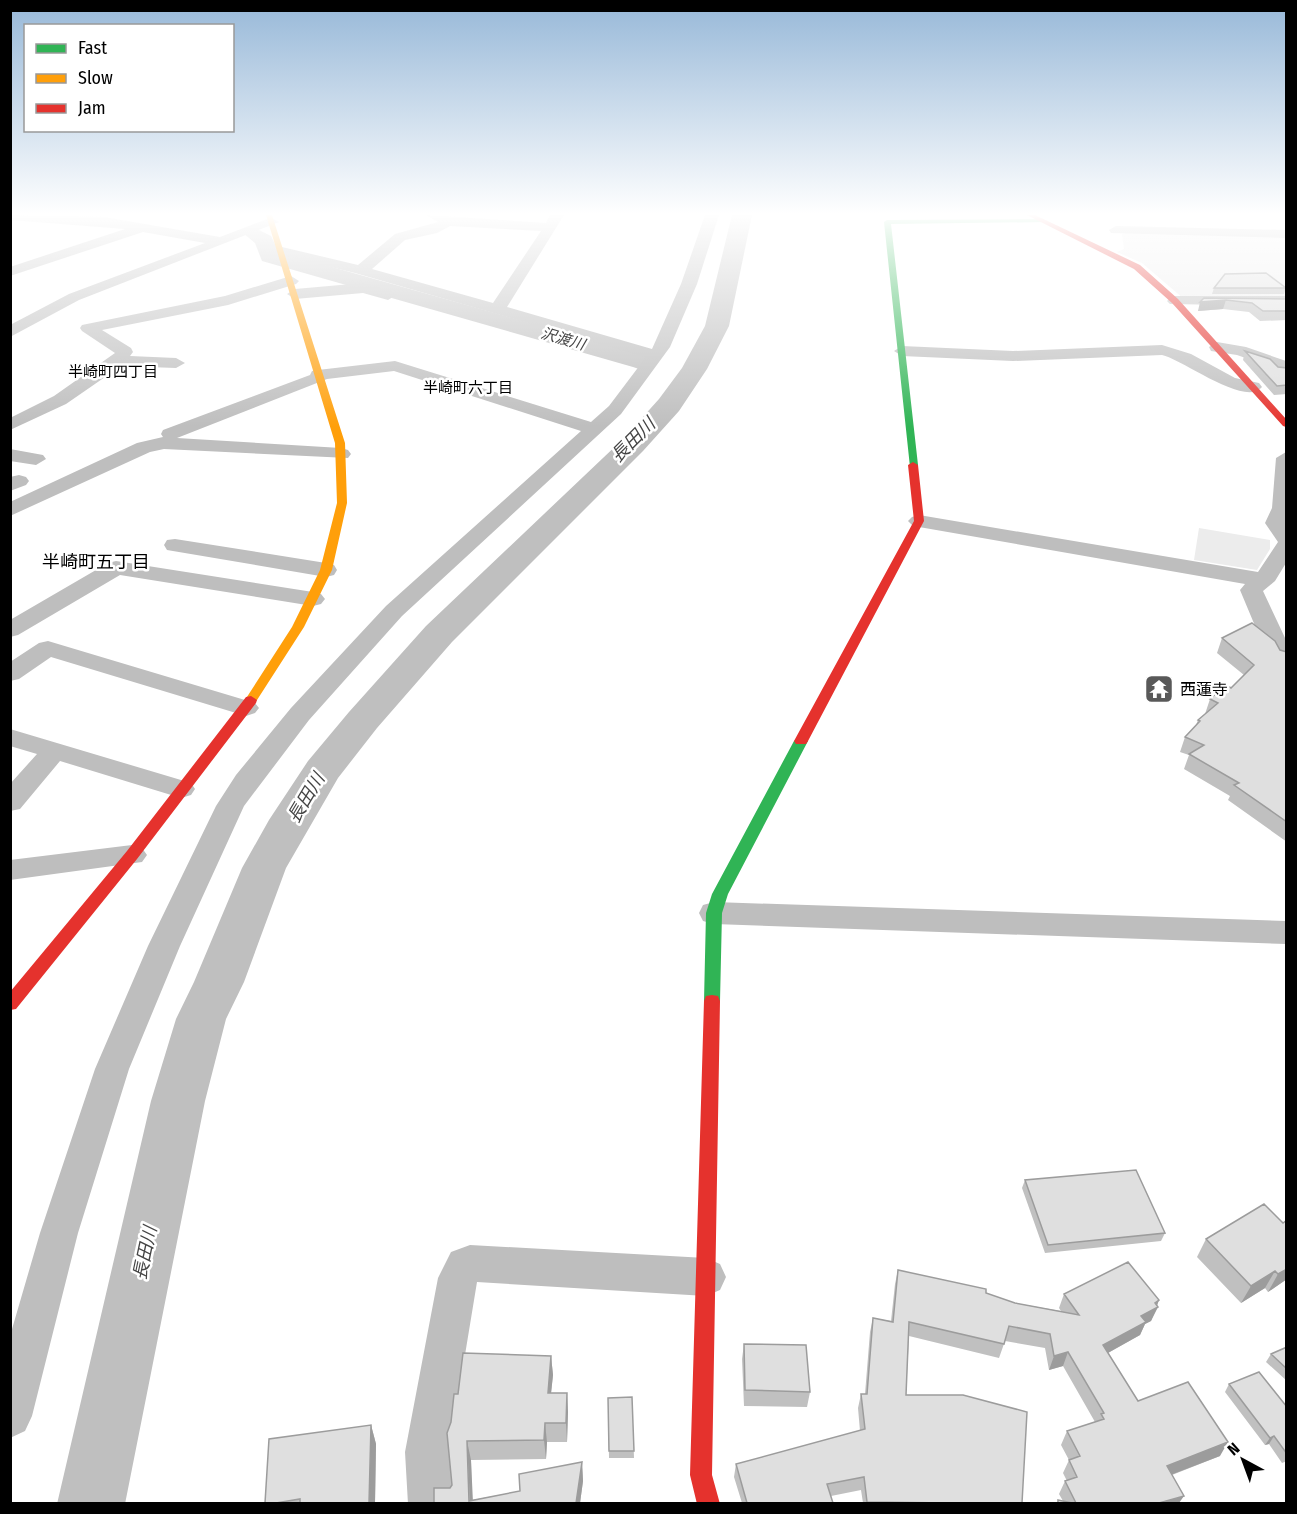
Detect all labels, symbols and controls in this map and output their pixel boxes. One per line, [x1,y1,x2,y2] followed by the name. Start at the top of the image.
[24,24,234,132] legend
[78,37,107,59] text: Fast
[78,67,113,89] text: Slow
[78,97,106,119] text: Jam
[539,324,589,354] water label: 沢渡川
[68,363,158,381] district label: 半崎町四丁目
[423,379,513,397] district label: 半崎町六丁目
[606,412,661,467] water label: 長田川
[42,551,150,573] district label: 半崎町五丁目
[1143,673,1175,705] temple icon: 西蓮寺
[1180,680,1228,699] place label: 西蓮寺
[283,767,330,827] water label: 長田川
[129,1222,162,1282] water label: 長田川
[1213,1430,1273,1490] north arrow
[1224,1439,1243,1459] text: N

